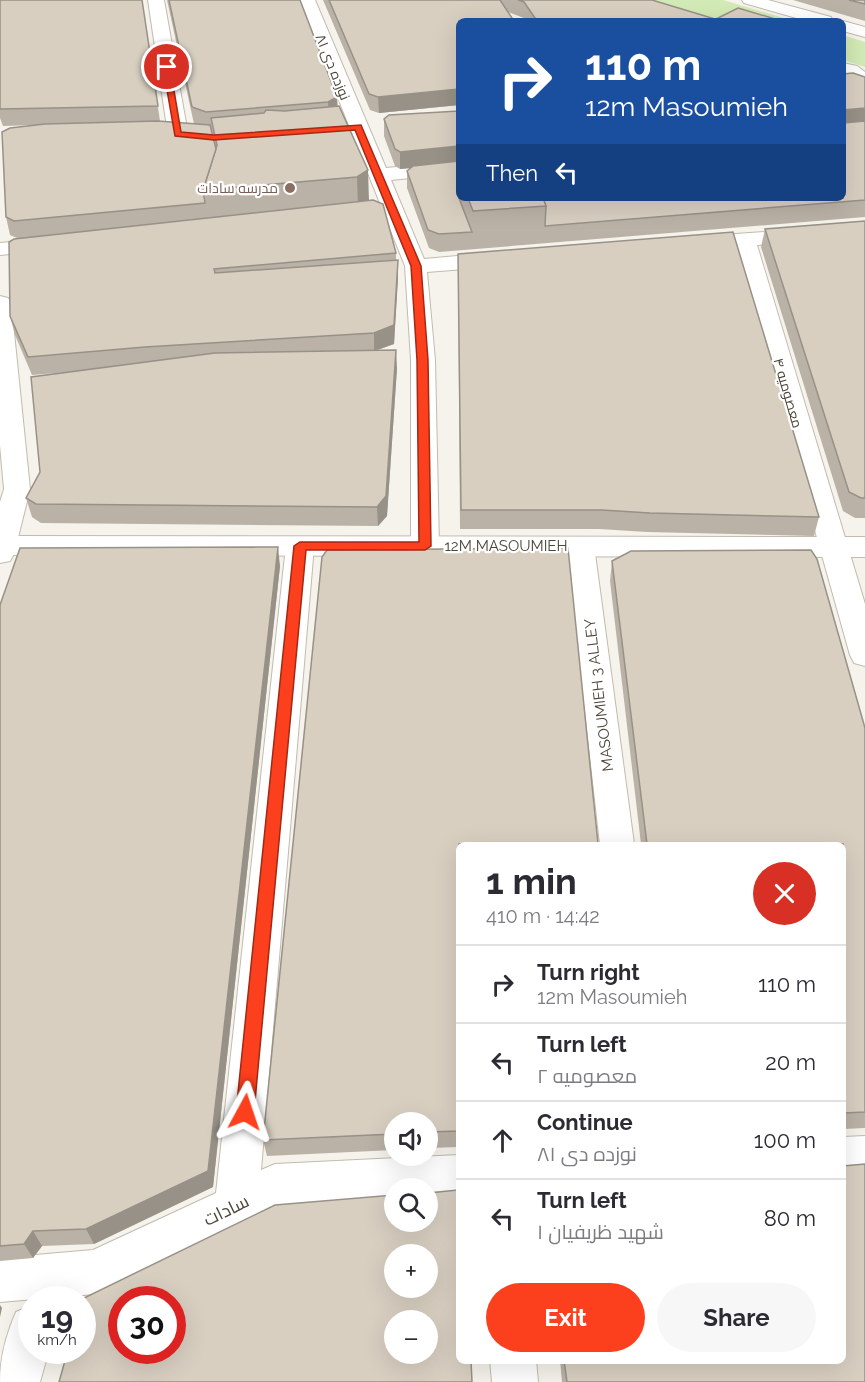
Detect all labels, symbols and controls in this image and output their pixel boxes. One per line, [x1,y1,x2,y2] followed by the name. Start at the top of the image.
[312,32,354,102] street label: نوزده دی ۸۱
[141,41,192,92] pin
[585,41,701,90] text: 110 m
[486,42,564,120] icon: right
[150,50,183,83] icon: arrive
[585,91,788,122] text: 12m Masoumieh
[550,156,583,189] icon: left
[486,160,538,186] text: Then
[197,180,278,196] place label: مدرسه سادات
[283,181,297,195] marker: مدرسه سادات
[770,356,806,430] street label: معصومیه ۴
[444,537,568,555] street label: 12M MASOUMIEH
[581,617,617,772] street label: MASOUMIEH 3 ALLEY
[486,860,577,902] text: 1 min
[753,862,816,925] button: close
[486,904,600,928] text: 410 m · 14:42
[537,959,640,985] text: Turn right
[486,968,519,1001] icon: right
[758,971,816,997] text: 110 m
[537,985,687,1009] text: 12m Masoumieh
[537,1031,627,1057] text: Turn left
[486,1046,519,1079] icon: left
[765,1049,816,1075] text: 20 m
[537,1064,637,1088] text: معصومیه ۲
[213,1080,277,1144] position arrow
[537,1109,633,1135] text: Continue
[384,1112,438,1364] map controls
[384,1112,438,1166] button: sound
[486,1124,519,1157] icon: ahead
[754,1127,816,1153] text: 100 m
[537,1142,637,1166] text: نوزده دی ۸۱
[384,1178,438,1232] button: search
[537,1187,627,1213] text: Turn left
[200,1190,252,1230] street label: سادات
[486,1202,519,1235] icon: left
[764,1205,816,1231] text: 80 m
[537,1220,664,1244] text: شهید ظریفیان ۱
[384,1244,438,1298] button: +
[486,1283,645,1352] button: Exit
[657,1283,816,1352] button: Share
[108,1286,186,1364] speed limit sign: 30
[41,1300,73,1335] text: 19
[384,1310,438,1364] button: −
[37,1331,77,1349] text: km/h

